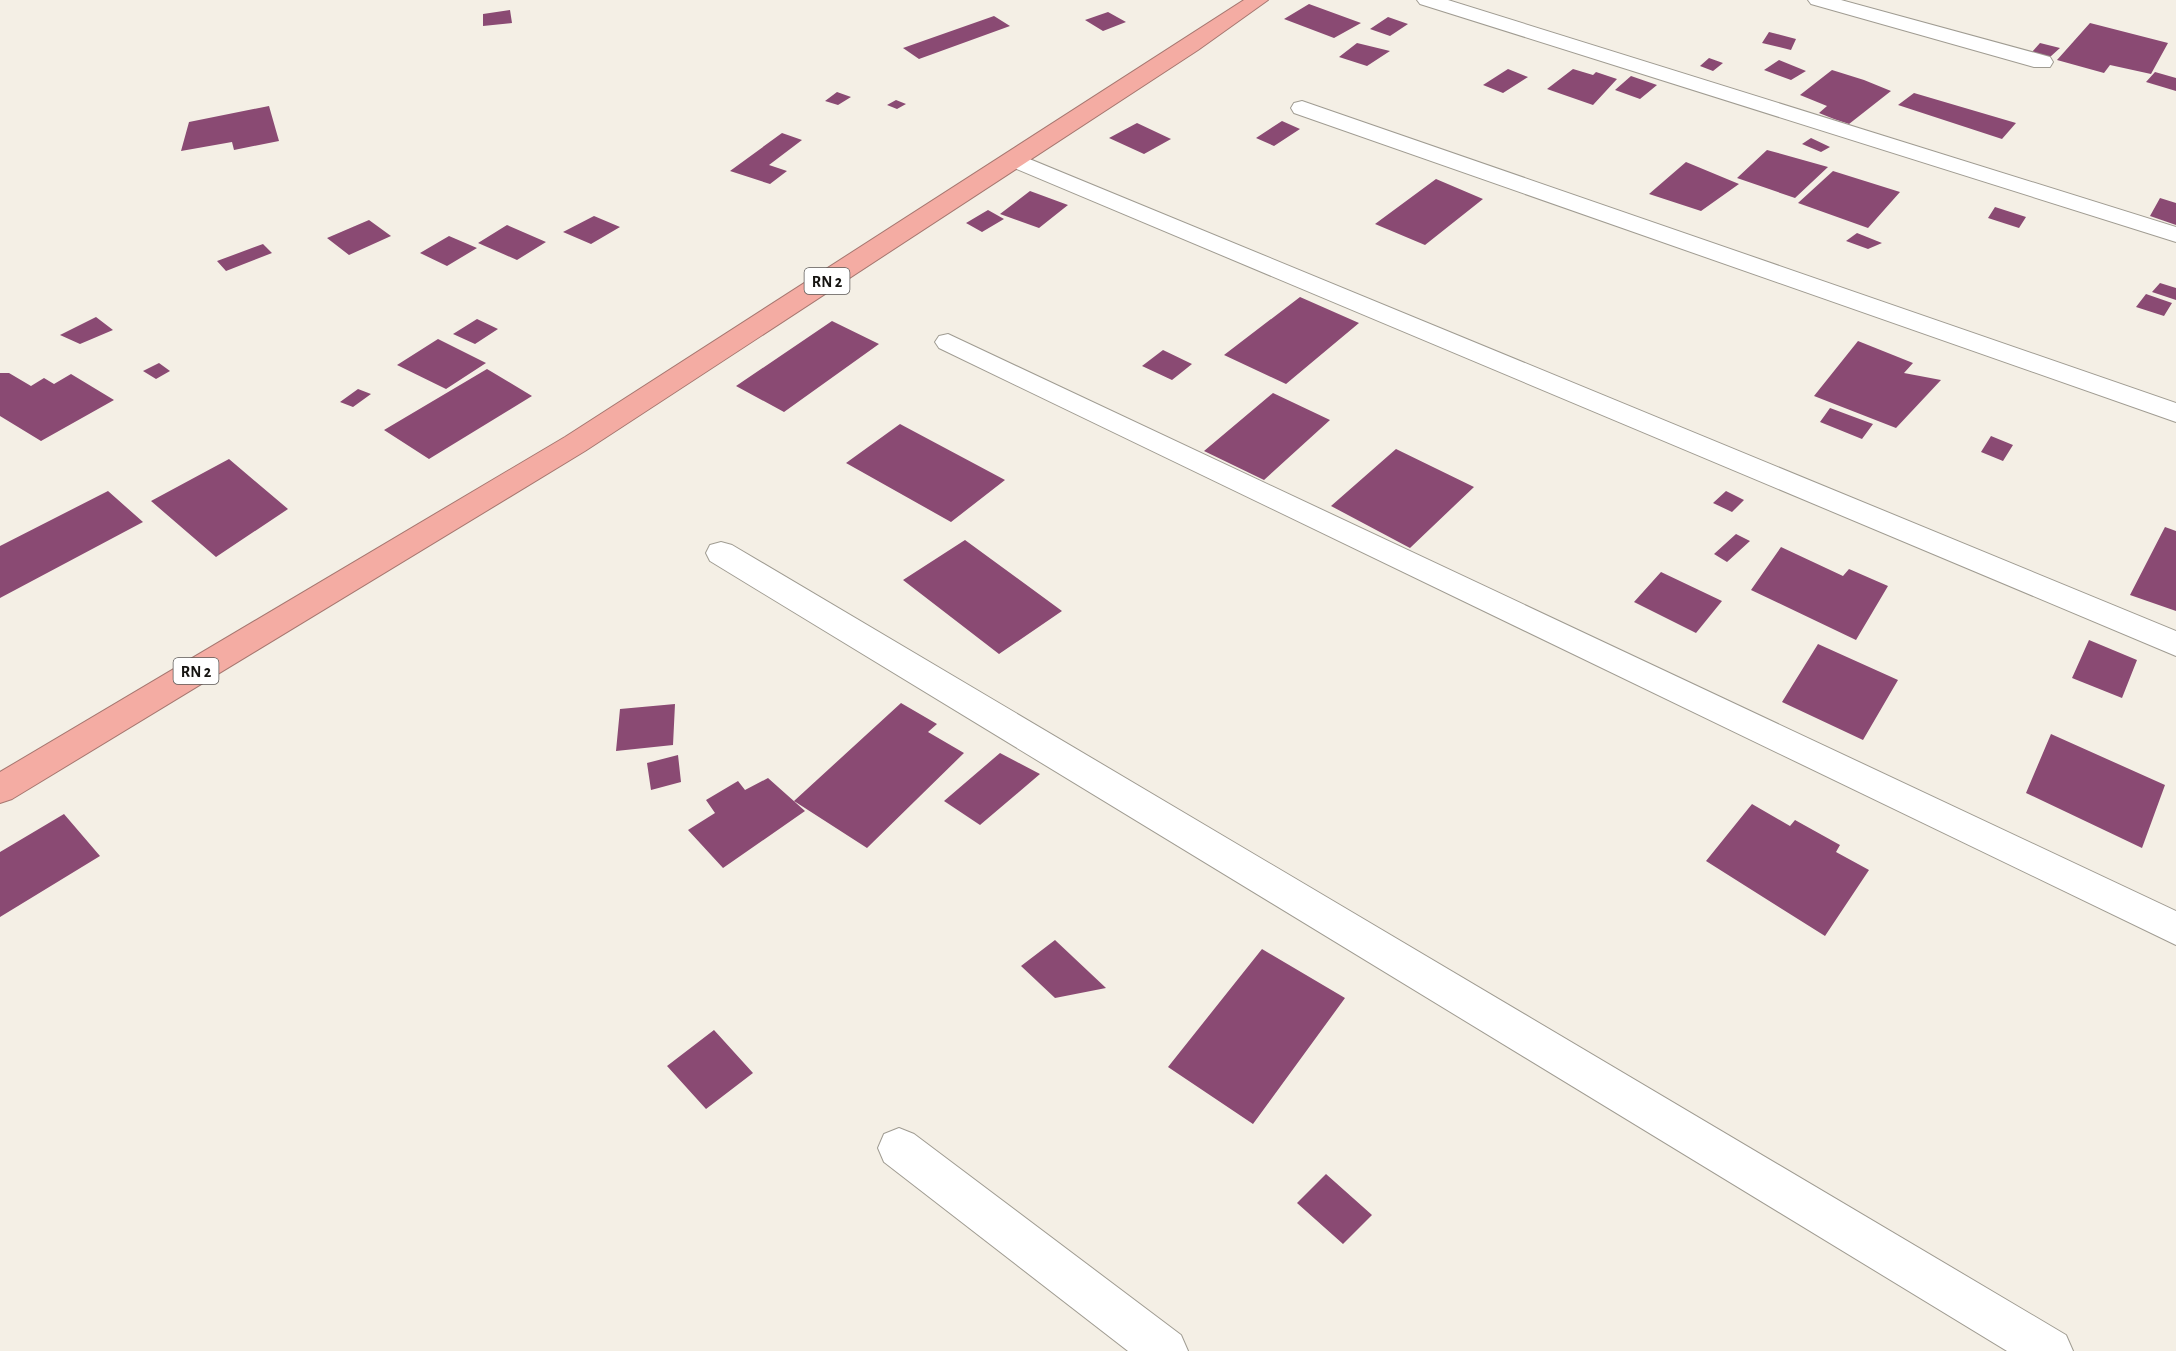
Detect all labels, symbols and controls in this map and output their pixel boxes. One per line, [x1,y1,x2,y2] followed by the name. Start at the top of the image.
[804,268,850,294] road number: RN 2
[174,658,218,684] road number: RN 2

